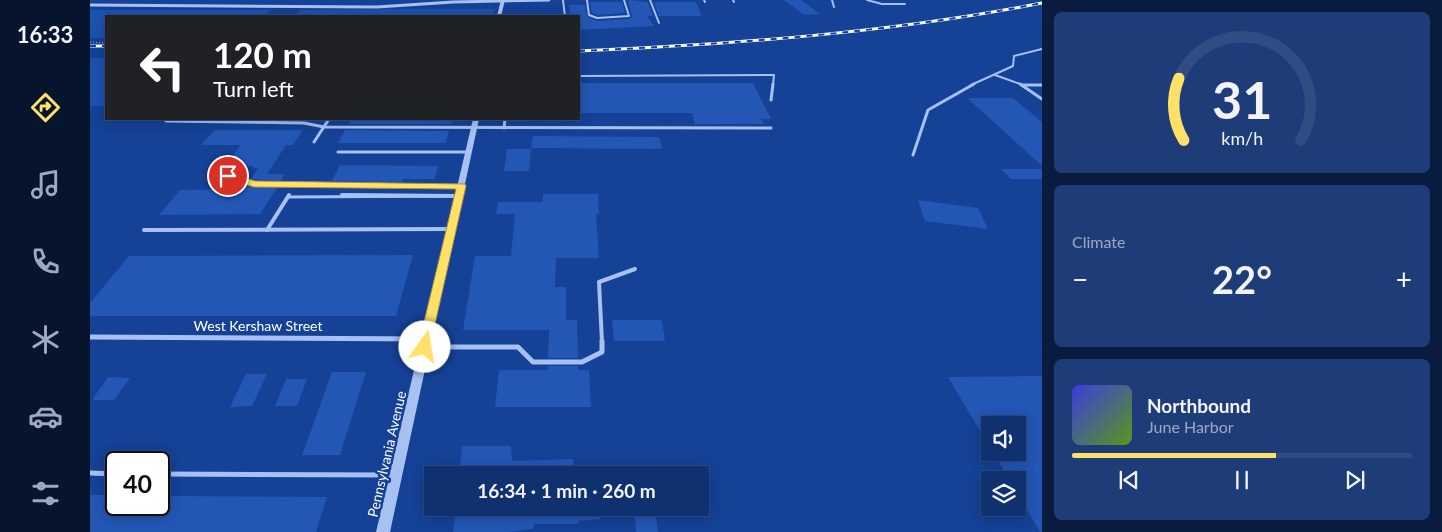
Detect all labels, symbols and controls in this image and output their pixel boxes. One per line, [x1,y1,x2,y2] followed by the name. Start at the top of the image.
[17,21,73,48] text: 16:33
[213,33,312,75] text: 120 m
[130,35,195,100] icon: left
[1212,68,1272,130] text: 31
[213,75,294,102] text: Turn left
[28,90,63,125] icon: directions
[1221,127,1263,149] text: km/h
[207,155,249,197] pin
[214,162,242,190] icon: arrive
[28,167,63,202] icon: music
[1072,232,1125,251] text: Climate
[28,244,63,279] icon: phone
[1212,256,1272,302] text: 22°
[1072,262,1088,296] text: −
[1396,262,1412,296] text: +
[194,317,322,334] street label: West Kershaw Street
[398,320,450,372] position arrow
[28,322,63,357] icon: climate
[364,389,409,519] street label: Pennsylvania Avenue
[1147,394,1251,417] text: Northbound
[28,399,63,434] icon: car
[981,416,1026,516] map controls
[981,416,1026,461] button: sound
[1147,417,1234,436] text: June Harbor
[105,451,170,516] speed limit sign: 40
[1115,466,1143,494] icon: previous
[1228,466,1256,494] icon: pause
[1341,466,1369,494] icon: next
[981,471,1026,516] button: layers
[28,476,63,511] icon: filters
[477,479,656,502] text: 16:34 · 1 min · 260 m

